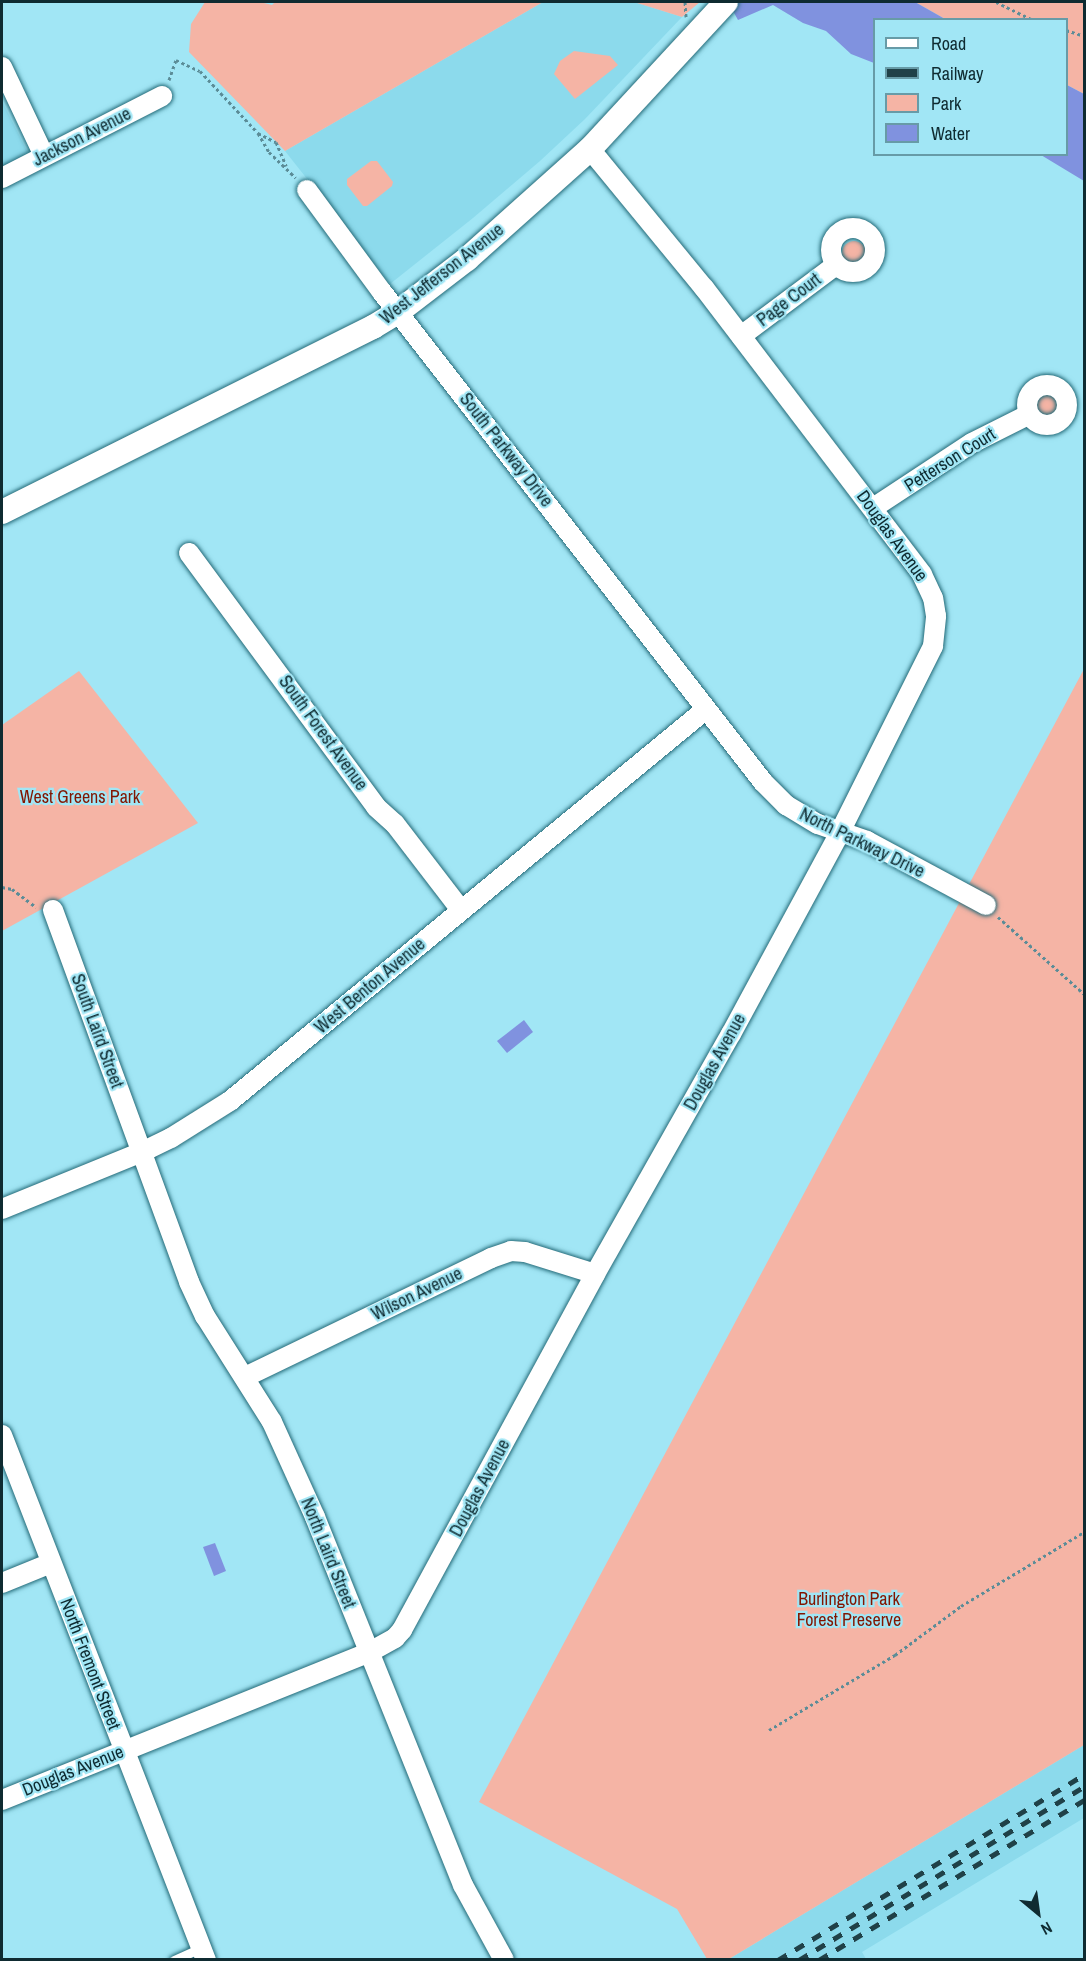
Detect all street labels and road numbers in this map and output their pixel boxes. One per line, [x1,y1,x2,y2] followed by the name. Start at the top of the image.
[29,103,135,171] street label: Jackson Avenue
[376,219,508,329] street label: West Jefferson Avenue
[753,269,825,331] street label: Page Court
[455,389,557,511] street label: South Parkway Drive
[900,423,1000,497] street label: Petterson Court
[852,486,932,586] street label: Douglas Avenue
[274,671,372,795] street label: South Forest Avenue
[796,803,928,883] street label: North Parkway Drive
[310,933,430,1039] street label: West Benton Avenue
[66,971,128,1091] street label: South Laird Street
[679,1010,751,1114] street label: Douglas Avenue
[368,1263,466,1325] street label: Wilson Avenue
[445,1435,515,1541] street label: Douglas Avenue
[296,1495,360,1611] street label: North Laird Street
[55,1595,125,1733] street label: North Fremont Street
[19,1741,127,1801] street label: Douglas Avenue

